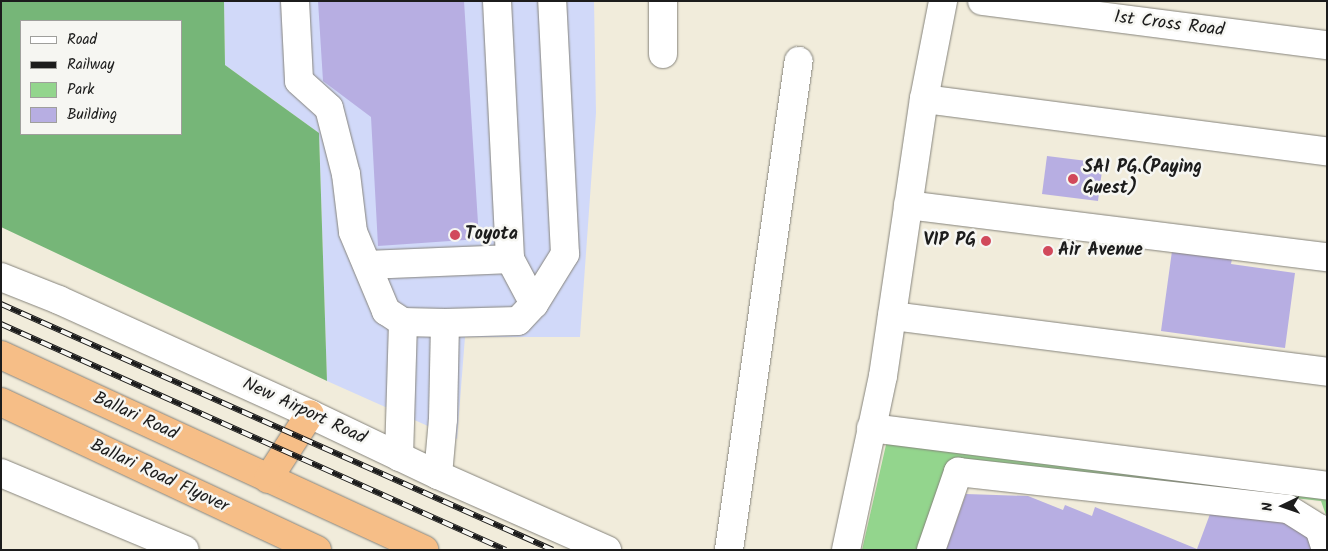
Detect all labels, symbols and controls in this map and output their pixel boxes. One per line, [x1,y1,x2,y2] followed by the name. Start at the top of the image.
[1113,8,1225,42] street label: 1st Cross Road
[20,20,182,135] legend
[67,28,97,52] text: Road
[67,53,114,77] text: Railway
[67,78,94,102] text: Park
[67,103,117,127] text: Building
[1083,158,1202,200] place label: SAI PG.(Paying Guest)
[1067,173,1079,185] marker: SAI PG.(Paying Guest)
[465,224,518,246] place label: Toyota
[449,229,461,241] marker: Toyota
[923,230,976,252] place label: VIP PG
[980,235,992,247] marker: VIP PG
[1058,240,1143,262] place label: Air Avenue
[1042,245,1054,257] marker: Air Avenue
[239,374,369,450] street label: New Airport Road
[89,388,181,446] street label: Ballari Road
[86,436,232,518] street label: Ballari Road Flyover
[1258,481,1308,531] north arrow
[1257,502,1279,512] text: N

